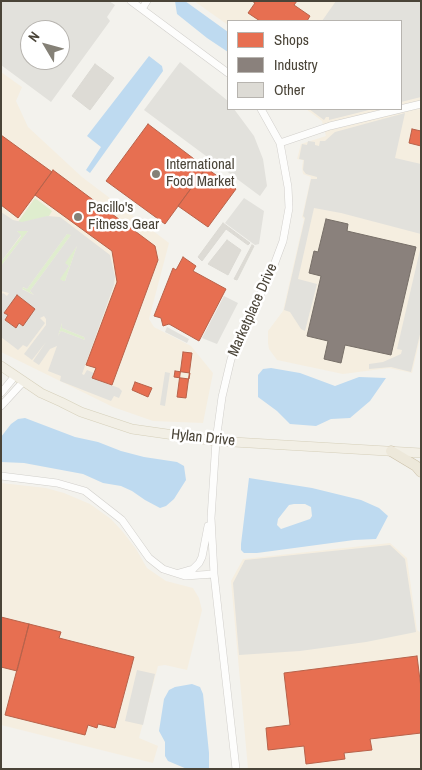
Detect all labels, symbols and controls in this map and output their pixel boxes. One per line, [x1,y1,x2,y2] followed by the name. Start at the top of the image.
[20,20,70,70] north arrow
[227,20,402,110] legend
[24,28,43,45] text: N
[274,29,309,50] text: Shops
[274,54,318,75] text: Industry
[274,79,305,100] text: Other
[166,156,234,191] place label: International Food Market
[150,168,162,180] marker: International Food Market
[88,199,159,234] place label: Pacillo's Fitness Gear
[72,211,84,223] marker: Pacillo's Fitness Gear
[224,261,282,359] street label: Marketplace Drive
[170,426,236,450] street label: Hylan Drive

